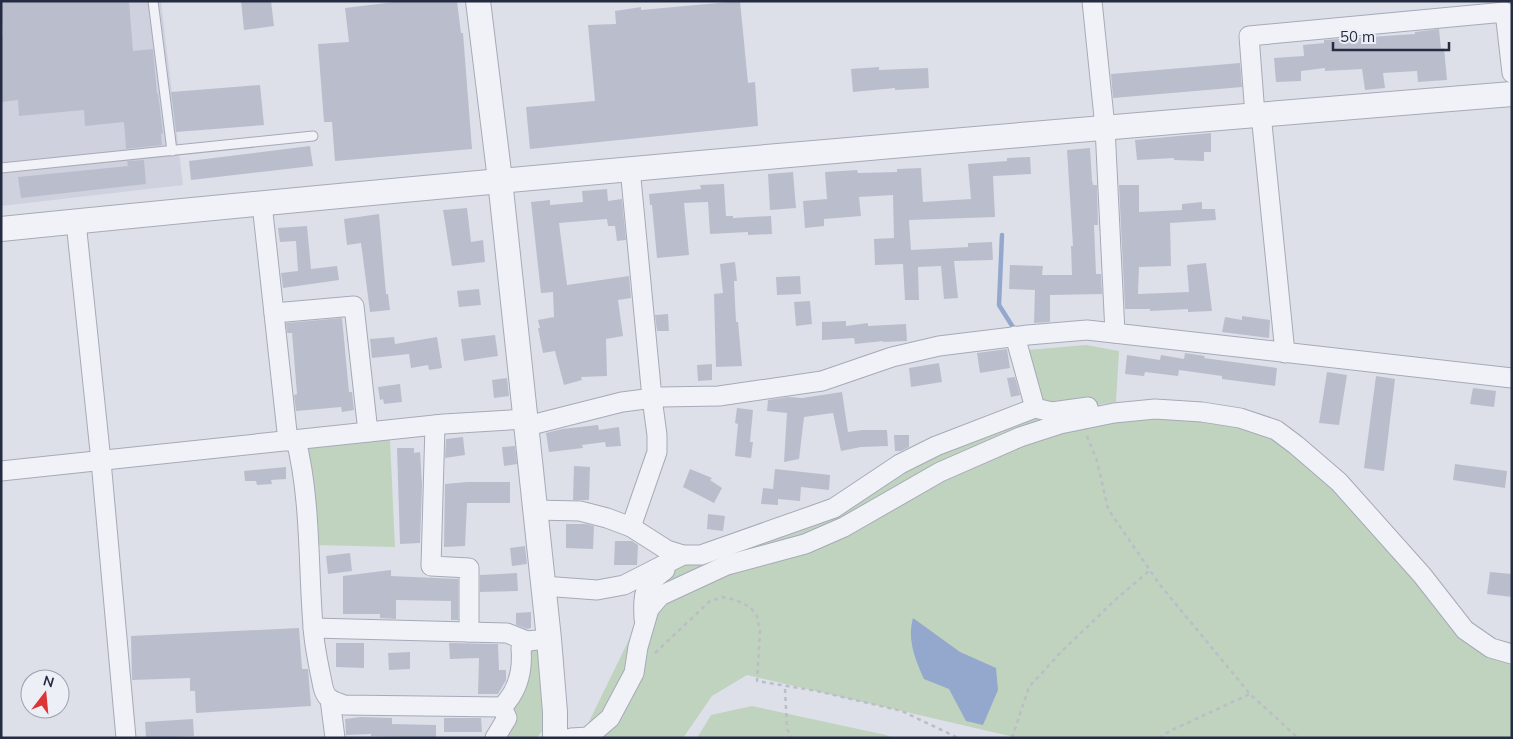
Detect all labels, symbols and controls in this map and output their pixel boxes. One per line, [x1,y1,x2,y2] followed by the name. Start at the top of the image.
[1333,20,1449,52] scale bar
[1340,27,1375,46] text: 50 m
[20,669,70,719] north arrow
[41,671,56,692] text: N

